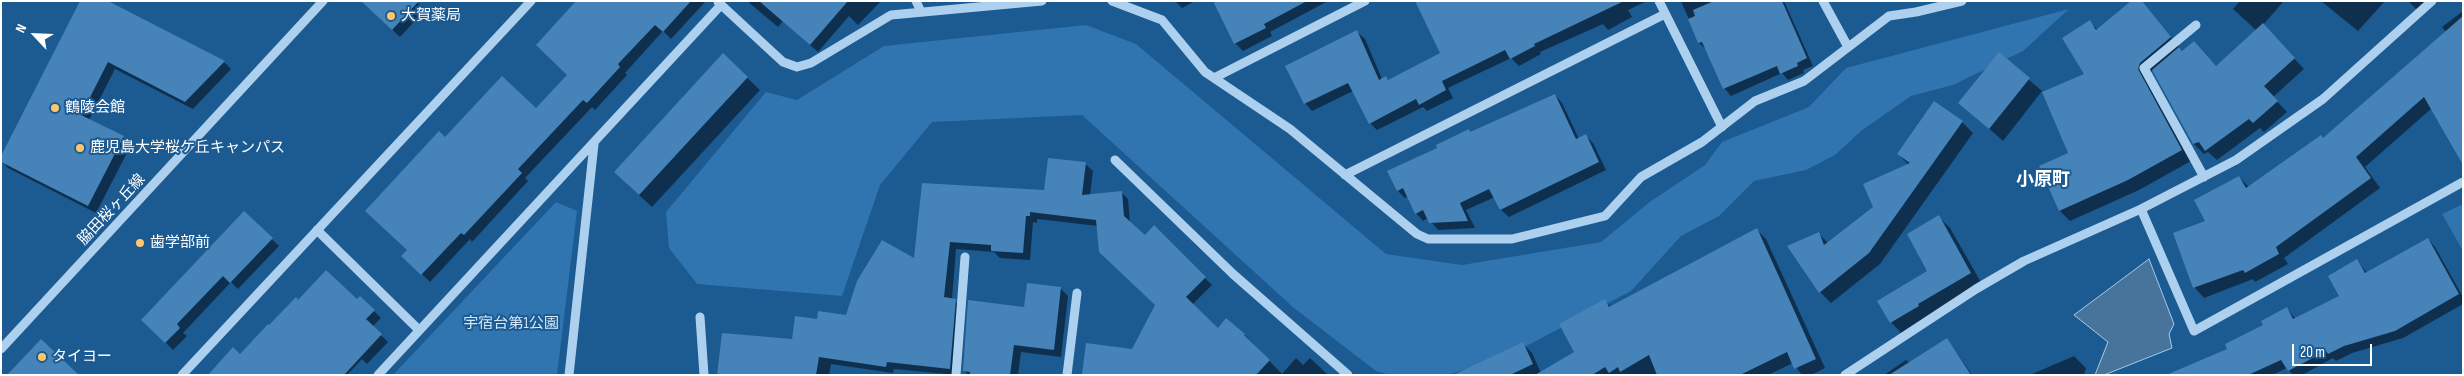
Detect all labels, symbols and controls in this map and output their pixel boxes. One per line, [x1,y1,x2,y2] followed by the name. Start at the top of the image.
[401,7,461,25] place label: 大賀薬局
[10,10,60,60] north arrow
[385,10,397,22] marker: 大賀薬局
[12,21,30,35] text: N
[65,99,125,117] place label: 鶴陵会館
[49,102,61,114] marker: 鶴陵会館
[90,139,285,157] place label: 鹿児島大学桜ケ丘キャンパス
[74,142,86,154] marker: 鹿児島大学桜ケ丘キャンパス
[2016,169,2070,191] district label: 小原町
[75,171,149,249] street label: 脇田桜ヶ丘線
[150,234,210,252] place label: 歯学部前
[134,237,146,249] marker: 歯学部前
[463,315,559,333] park label: 宇宿台第1公園
[2294,334,2374,366] scale bar
[2300,343,2325,362] text: 20 m
[52,348,112,366] place label: タイヨー
[36,351,48,363] marker: タイヨー

